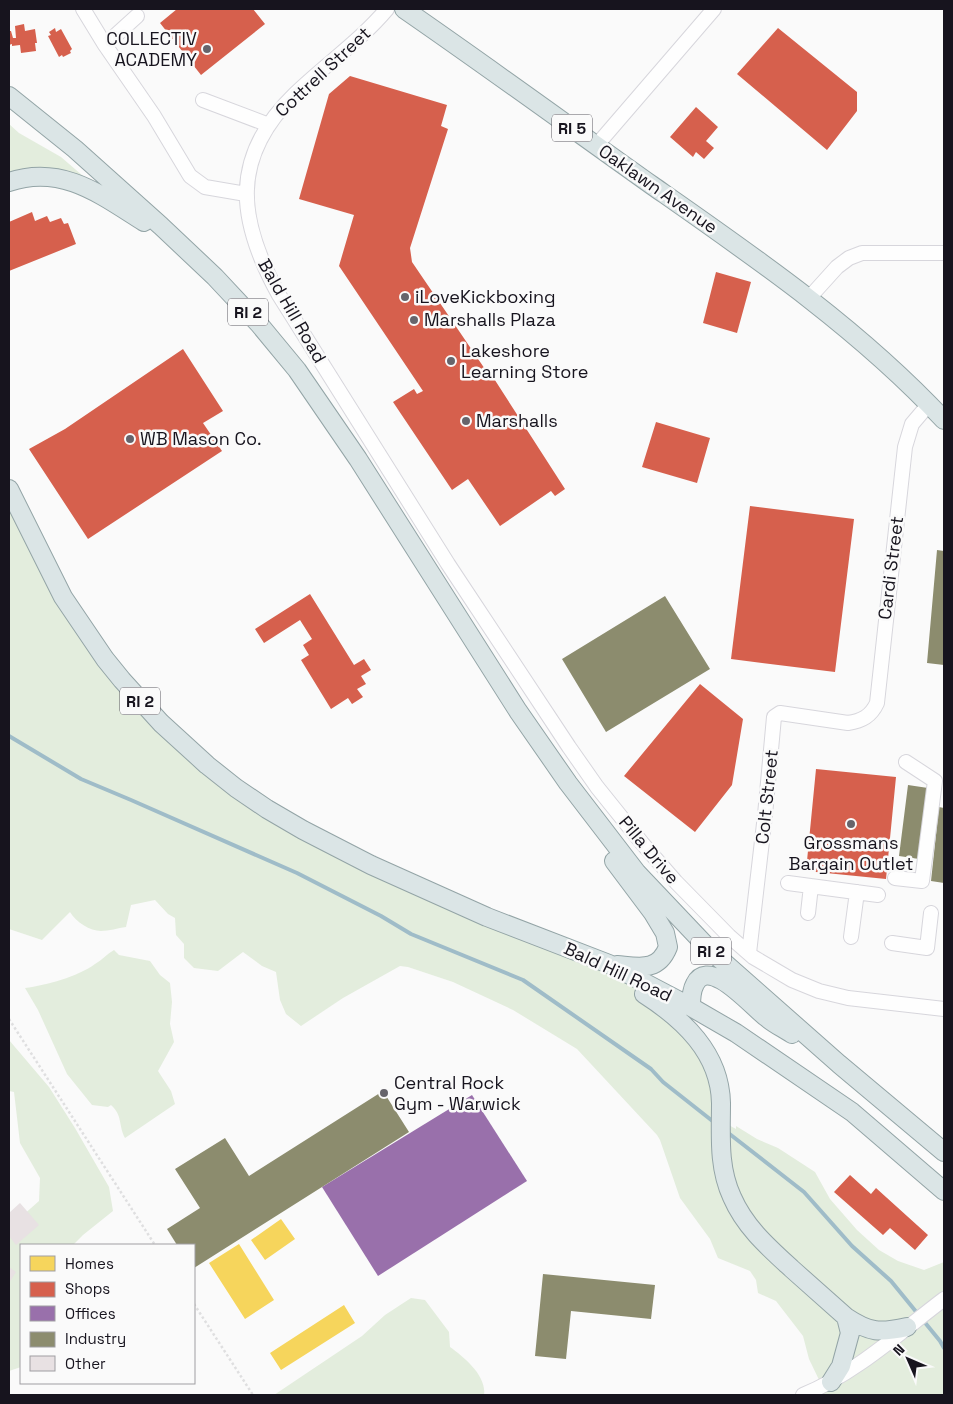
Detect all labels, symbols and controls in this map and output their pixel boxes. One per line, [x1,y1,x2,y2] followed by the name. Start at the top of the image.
[270,22,375,122] street label: Cottrell Street
[106,27,197,71] place label: COLLECTIV ACADEMY
[201,43,213,55] marker: COLLECTIV ACADEMY
[552,115,592,142] road number: RI 5
[594,139,722,238] street label: Oaklawn Avenue
[253,254,332,367] street label: Bald Hill Road
[415,285,556,308] place label: iLoveKickboxing
[399,291,411,303] marker: iLoveKickboxing
[228,298,268,326] road number: RI 2
[424,308,556,331] place label: Marshalls Plaza
[408,314,420,326] marker: Marshalls Plaza
[461,339,588,383] place label: Lakeshore Learning Store
[445,355,457,367] marker: Lakeshore Learning Store
[476,409,558,432] place label: Marshalls
[460,415,472,427] marker: Marshalls
[140,427,262,450] place label: WB Mason Co.
[124,433,136,445] marker: WB Mason Co.
[873,515,908,621] street label: Cardi Street
[120,688,160,714] road number: RI 2
[750,749,783,845] street label: Colt Street
[614,811,685,889] street label: Pilla Drive
[845,818,857,830] marker: Grossmans Bargain Outlet
[788,831,914,875] place label: Grossmans Bargain Outlet
[560,936,676,1007] street label: Bald Hill Road
[691,938,731,964] road number: RI 2
[394,1071,521,1115] place label: Central Rock Gym - Warwick
[378,1087,390,1099] marker: Central Rock Gym - Warwick
[20,1244,195,1384] legend
[65,1254,114,1273] text: Homes
[65,1279,110,1298] text: Shops
[65,1304,116,1323] text: Offices
[65,1329,126,1348] text: Industry
[883,1334,933,1384] north arrow
[889,1340,908,1359] text: N
[65,1354,106,1373] text: Other

